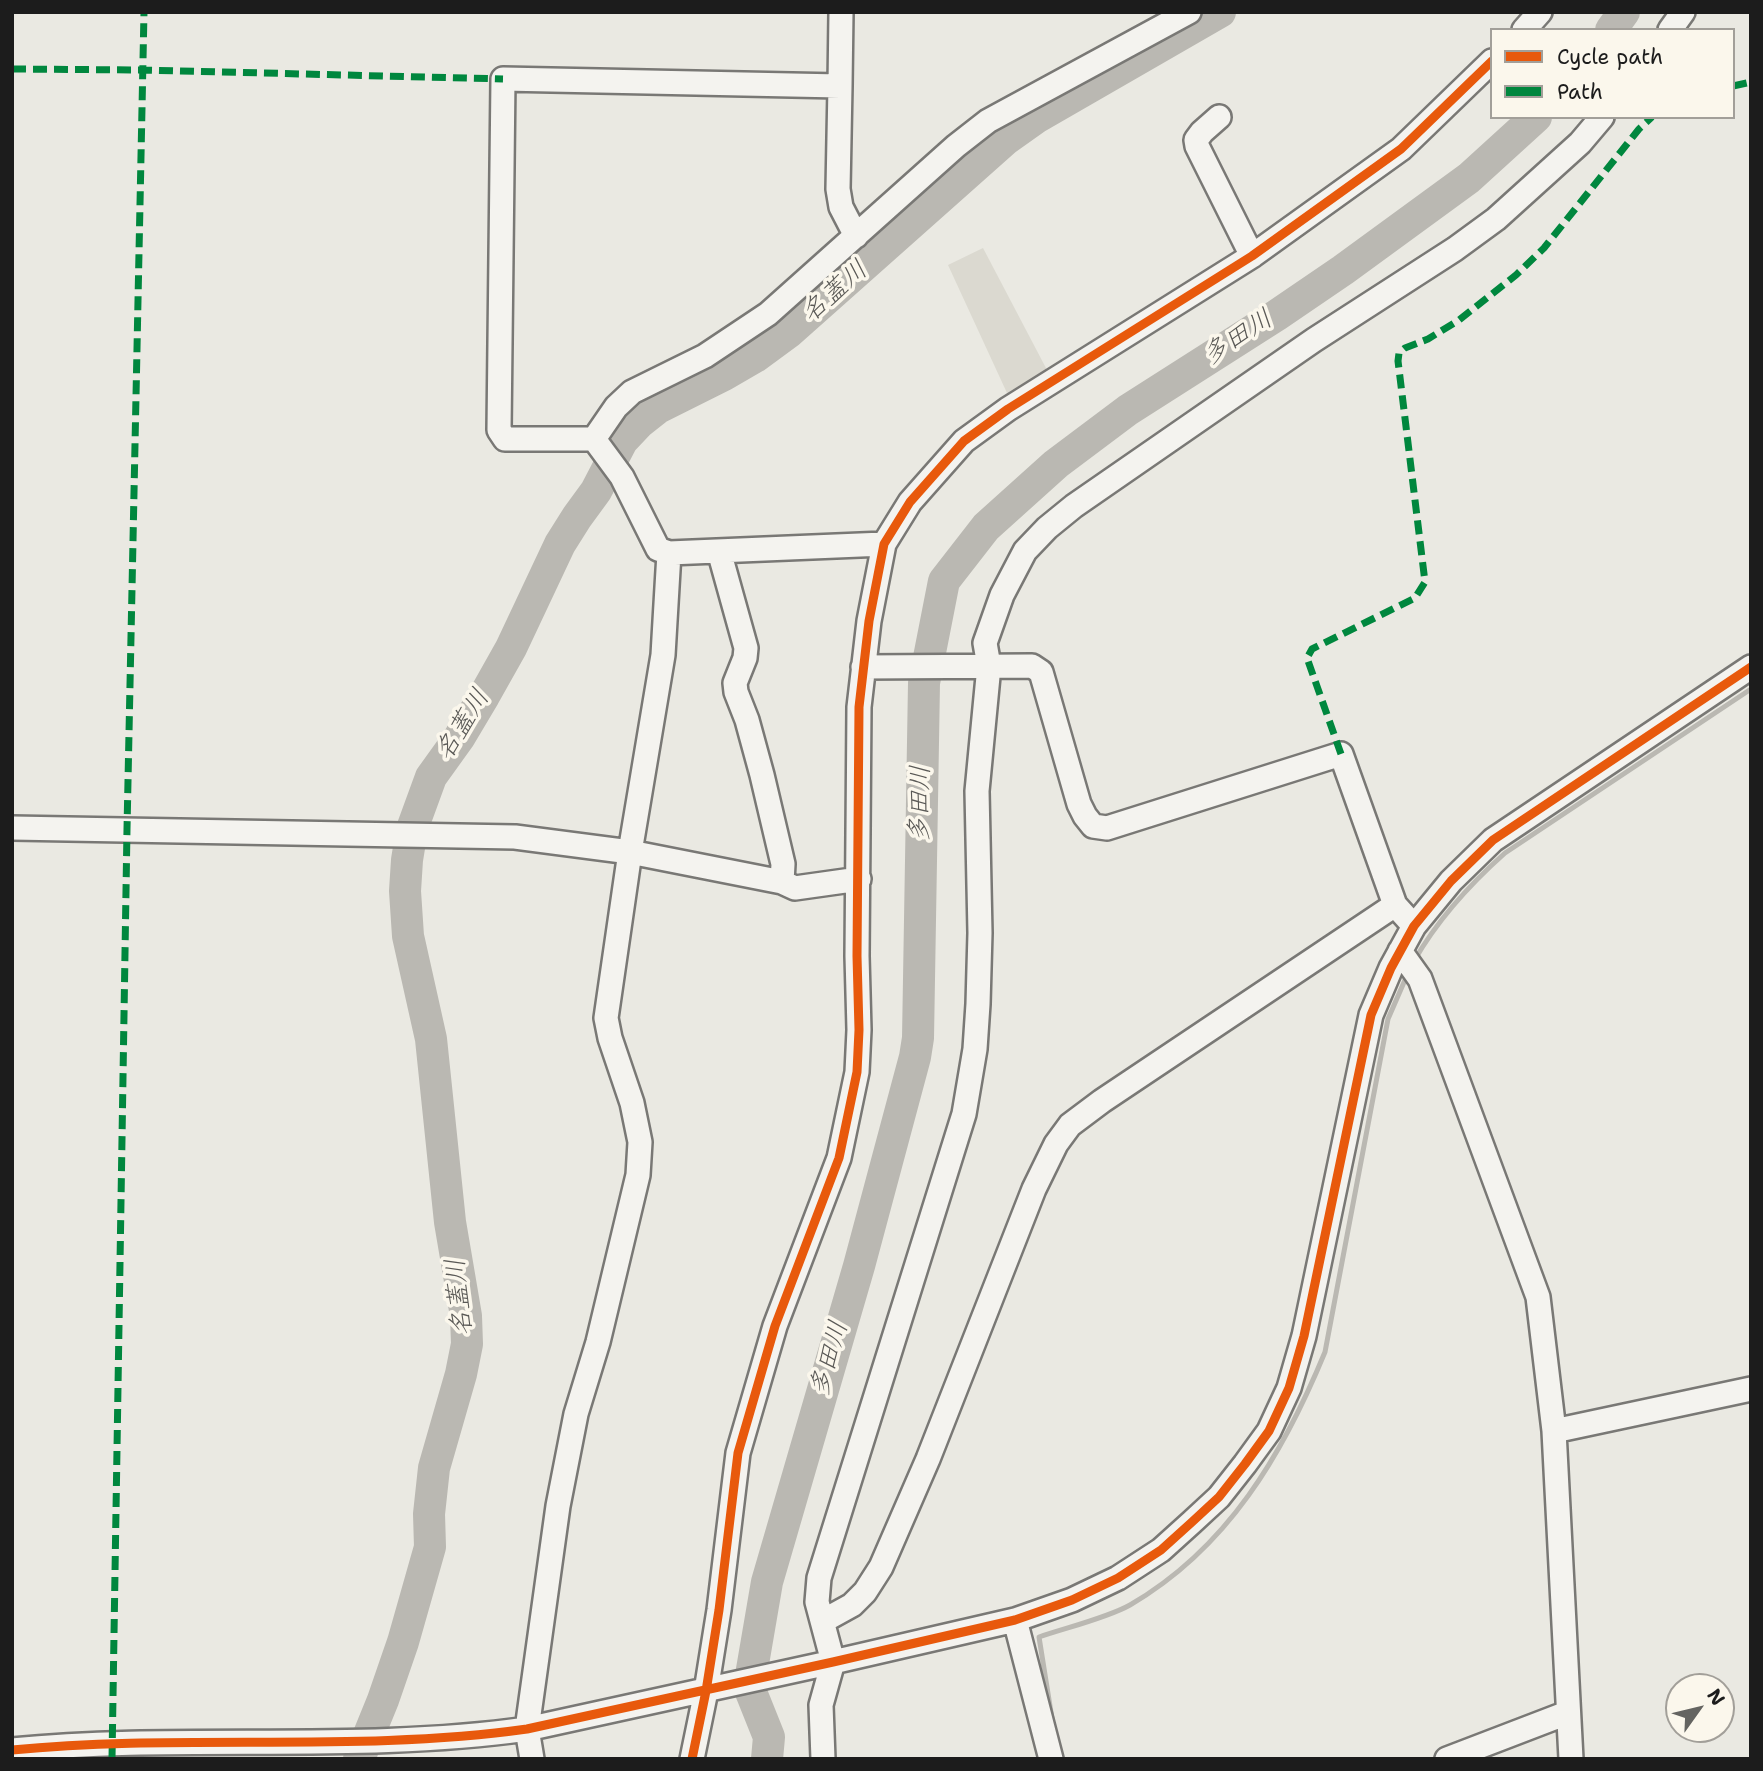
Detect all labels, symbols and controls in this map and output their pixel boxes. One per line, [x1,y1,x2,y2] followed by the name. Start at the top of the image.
[1490,28,1735,119] legend
[1557,43,1663,71] text: Cycle path
[1557,78,1603,106] text: Path
[795,255,875,329] water label: 名蓋川
[1197,304,1279,372] water label: 多田川
[429,684,497,766] water label: 名蓋川
[905,765,937,843] water label: 多田川
[440,1257,480,1337] water label: 名蓋川
[804,1317,856,1401] water label: 多田川
[1665,1673,1735,1743] north arrow
[1702,1684,1731,1710] text: N

